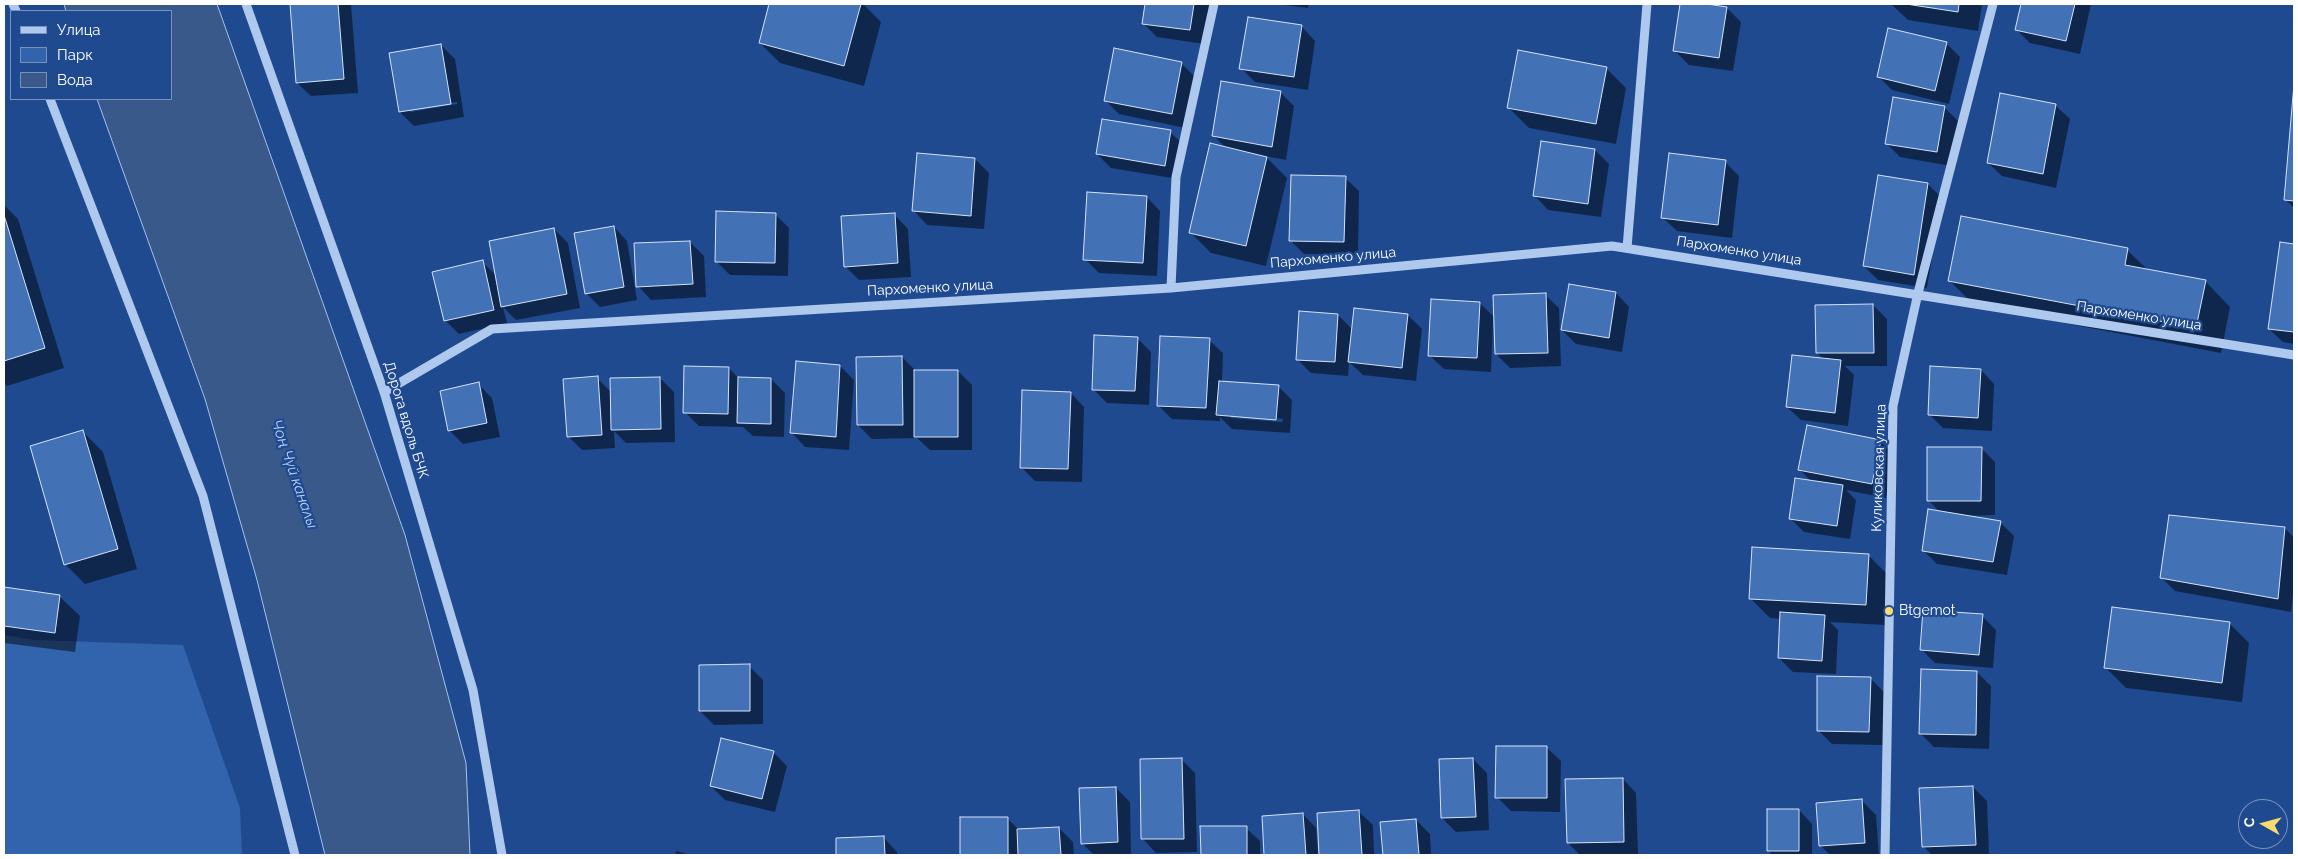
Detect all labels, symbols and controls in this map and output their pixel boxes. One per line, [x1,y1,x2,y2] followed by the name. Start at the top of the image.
[10,10,172,100] legend
[57,21,101,39] text: Улица
[57,46,93,64] text: Парк
[57,71,93,89] text: Вода
[1675,233,1803,269] street label: Пархоменко улица
[1269,244,1397,272] street label: Пархоменко улица
[867,276,993,300] street label: Пархоменко улица
[2075,298,2203,334] street label: Пархоменко улица
[380,359,432,481] street label: Дорога вдоль БЧК
[1868,404,1890,532] street label: Куликовская улица
[267,417,321,531] water label: Чоң Чүй каналы
[1899,603,1955,619] place label: Btgemot
[1883,605,1895,617] marker: Btgemot
[2238,799,2288,849] north arrow
[2241,817,2258,828] text: С

